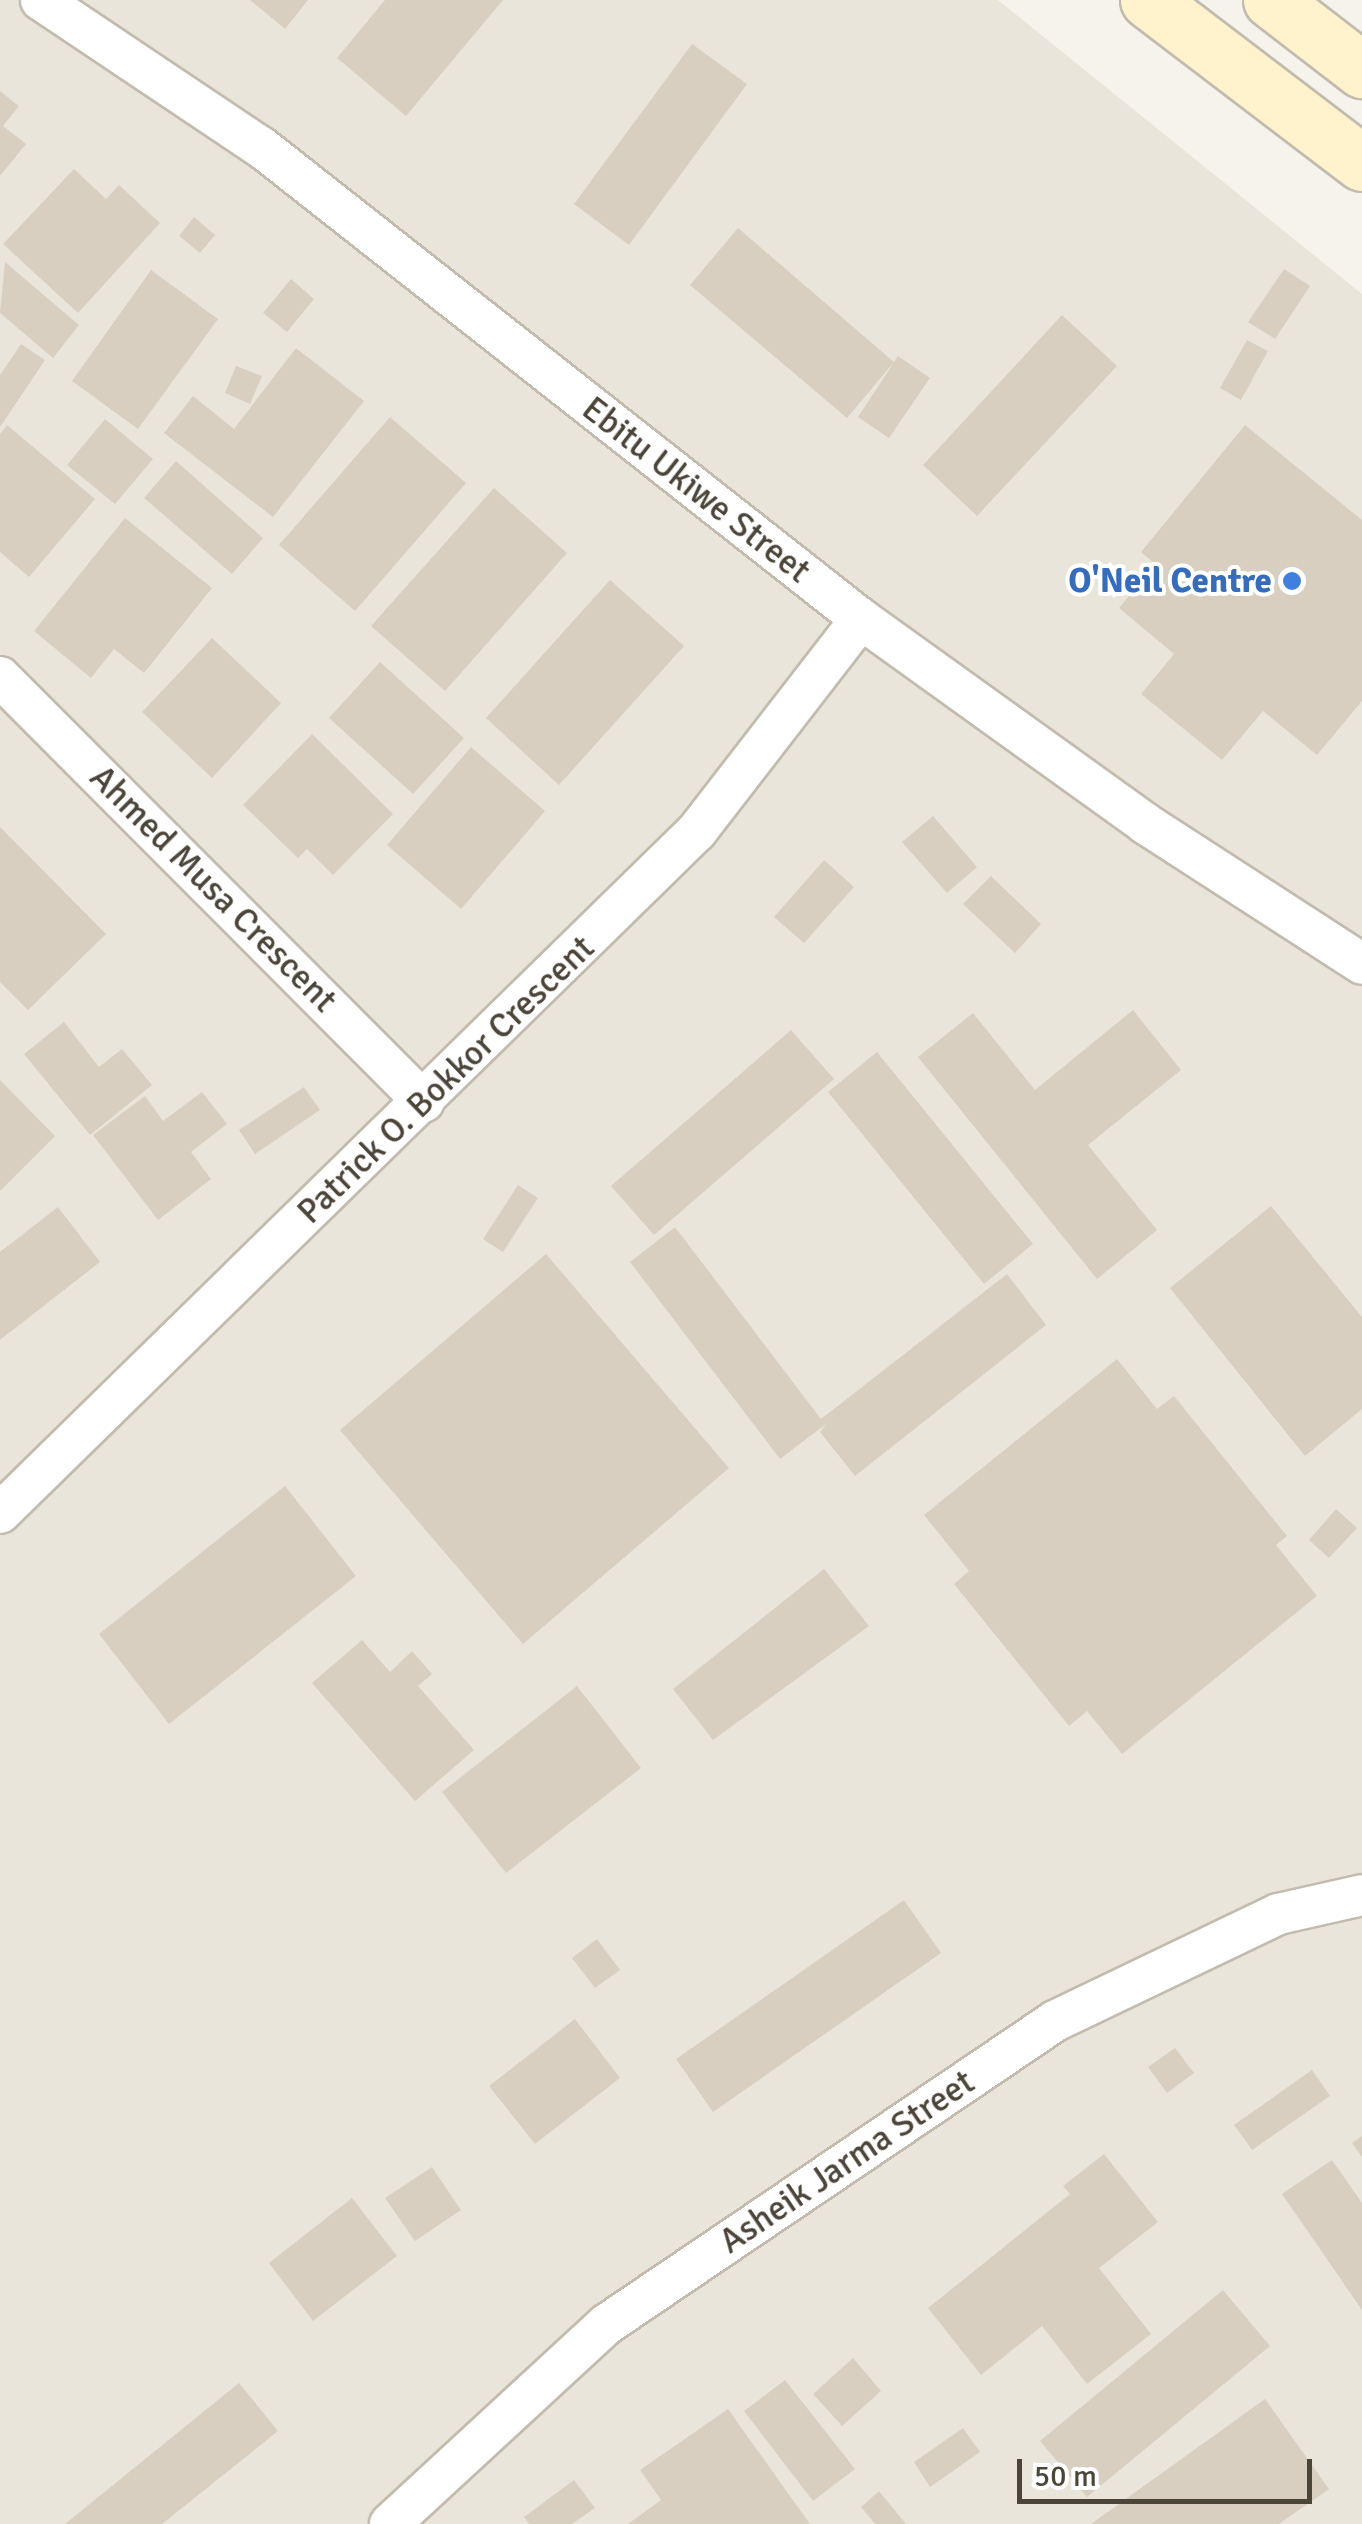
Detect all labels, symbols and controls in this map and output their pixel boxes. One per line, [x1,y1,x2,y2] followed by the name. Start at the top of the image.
[574,388,818,592] street label: Ebitu Ukiwe Street
[1068,560,1272,602] place label: O'Neil Centre
[1281,570,1303,592] marker: O'Neil Centre
[81,757,345,1021] street label: Ahmed Musa Crescent
[289,927,603,1233] street label: Patrick O. Bokkor Crescent
[712,2061,982,2263] street label: Asheik Jarma Street
[1022,2439,1317,2501] scale bar
[1034,2458,1097,2495] text: 50 m

